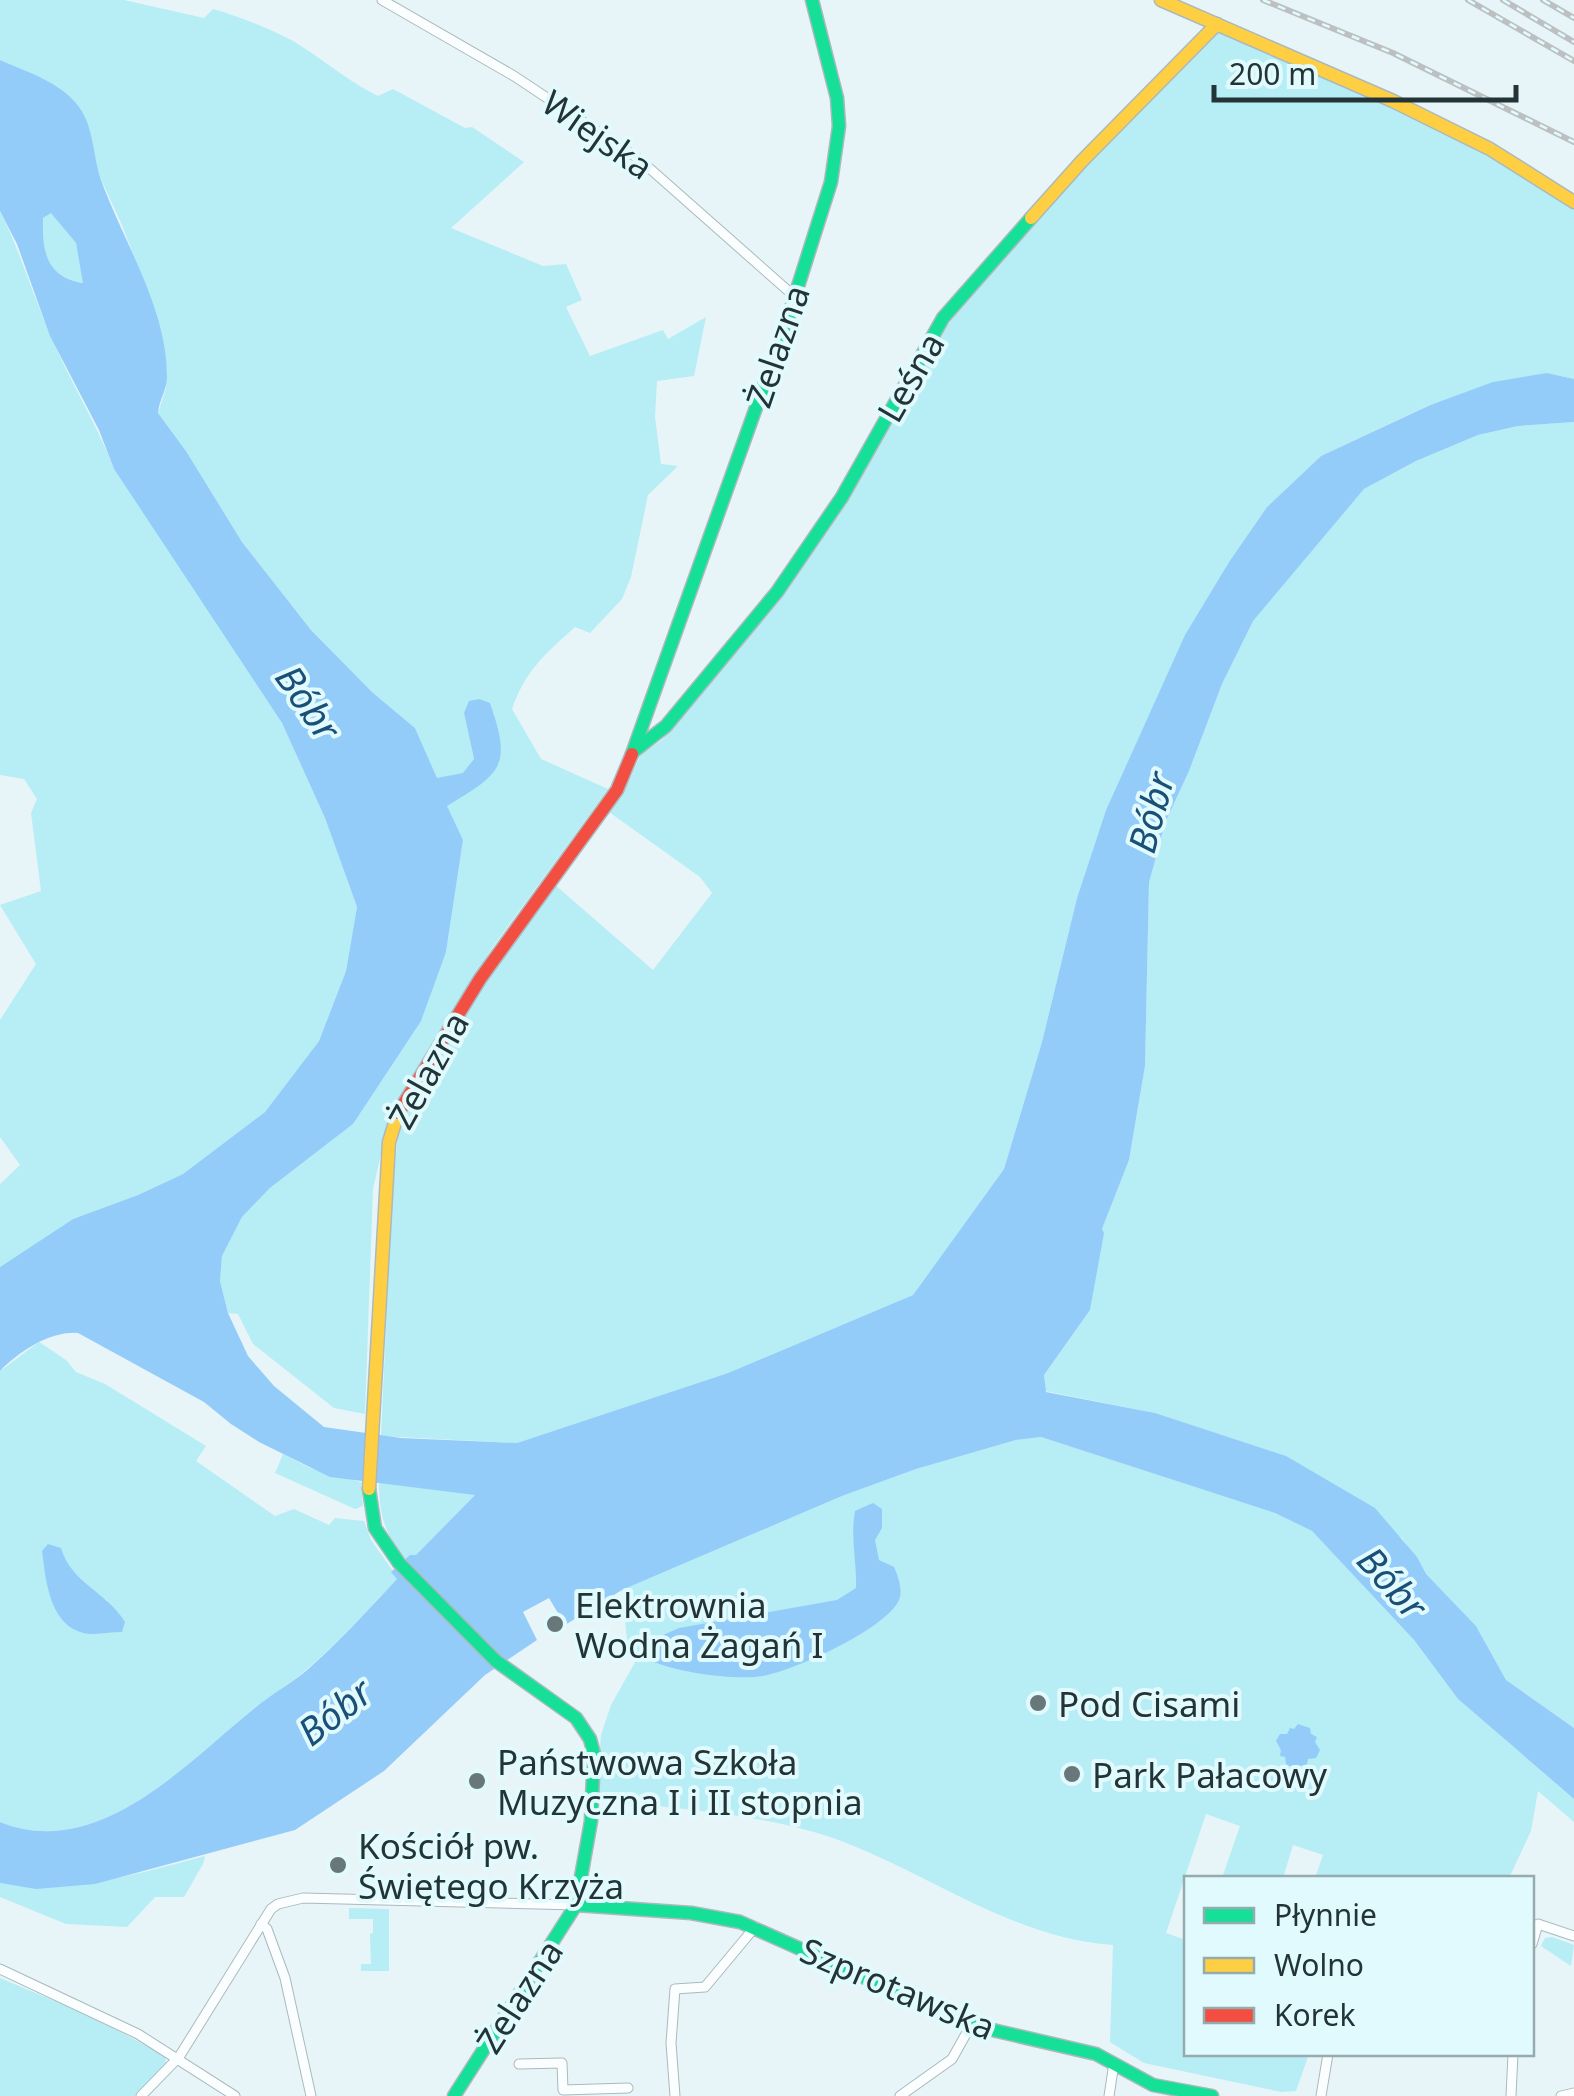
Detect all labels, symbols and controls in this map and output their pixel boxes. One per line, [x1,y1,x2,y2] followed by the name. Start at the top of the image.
[1214,40,1516,102] scale bar
[1229,53,1316,94] text: 200 m
[533,79,663,189] street label: Wiejska
[734,279,820,413] street label: Żelazna
[866,324,954,430] street label: Leśna
[264,654,355,752] water label: Bóbr
[1114,764,1186,858] water label: Bóbr
[377,1003,479,1137] street label: Żelazna
[1346,1534,1441,1631] water label: Bóbr
[575,1581,823,1668] place label: Elektrownia Wodna Żagań I
[544,1613,566,1635] marker: Elektrownia Wodna Żagań I
[286,1664,384,1757] water label: Bóbr
[1058,1680,1240,1727] place label: Pod Cisami
[1027,1692,1049,1714] marker: Pod Cisami
[497,1738,863,1825] place label: Państwowa Szkoła Muzyczna I i II stopnia
[1092,1751,1327,1798] place label: Park Pałacowy
[1061,1763,1083,1785] marker: Park Pałacowy
[466,1770,488,1792] marker: Państwowa Szkoła Muzyczna I i II stopnia
[358,1822,624,1909] place label: Kościół pw. Świętego Krzyża
[327,1854,349,1876] marker: Kościół pw. Świętego Krzyża
[1184,1876,1534,2056] legend
[1274,1894,1377,1935] text: Płynnie
[794,1926,1002,2050] street label: Szprotawska
[465,1930,573,2062] street label: Żelazna
[1274,1944,1364,1985] text: Wolno
[1274,1994,1355,2035] text: Korek

